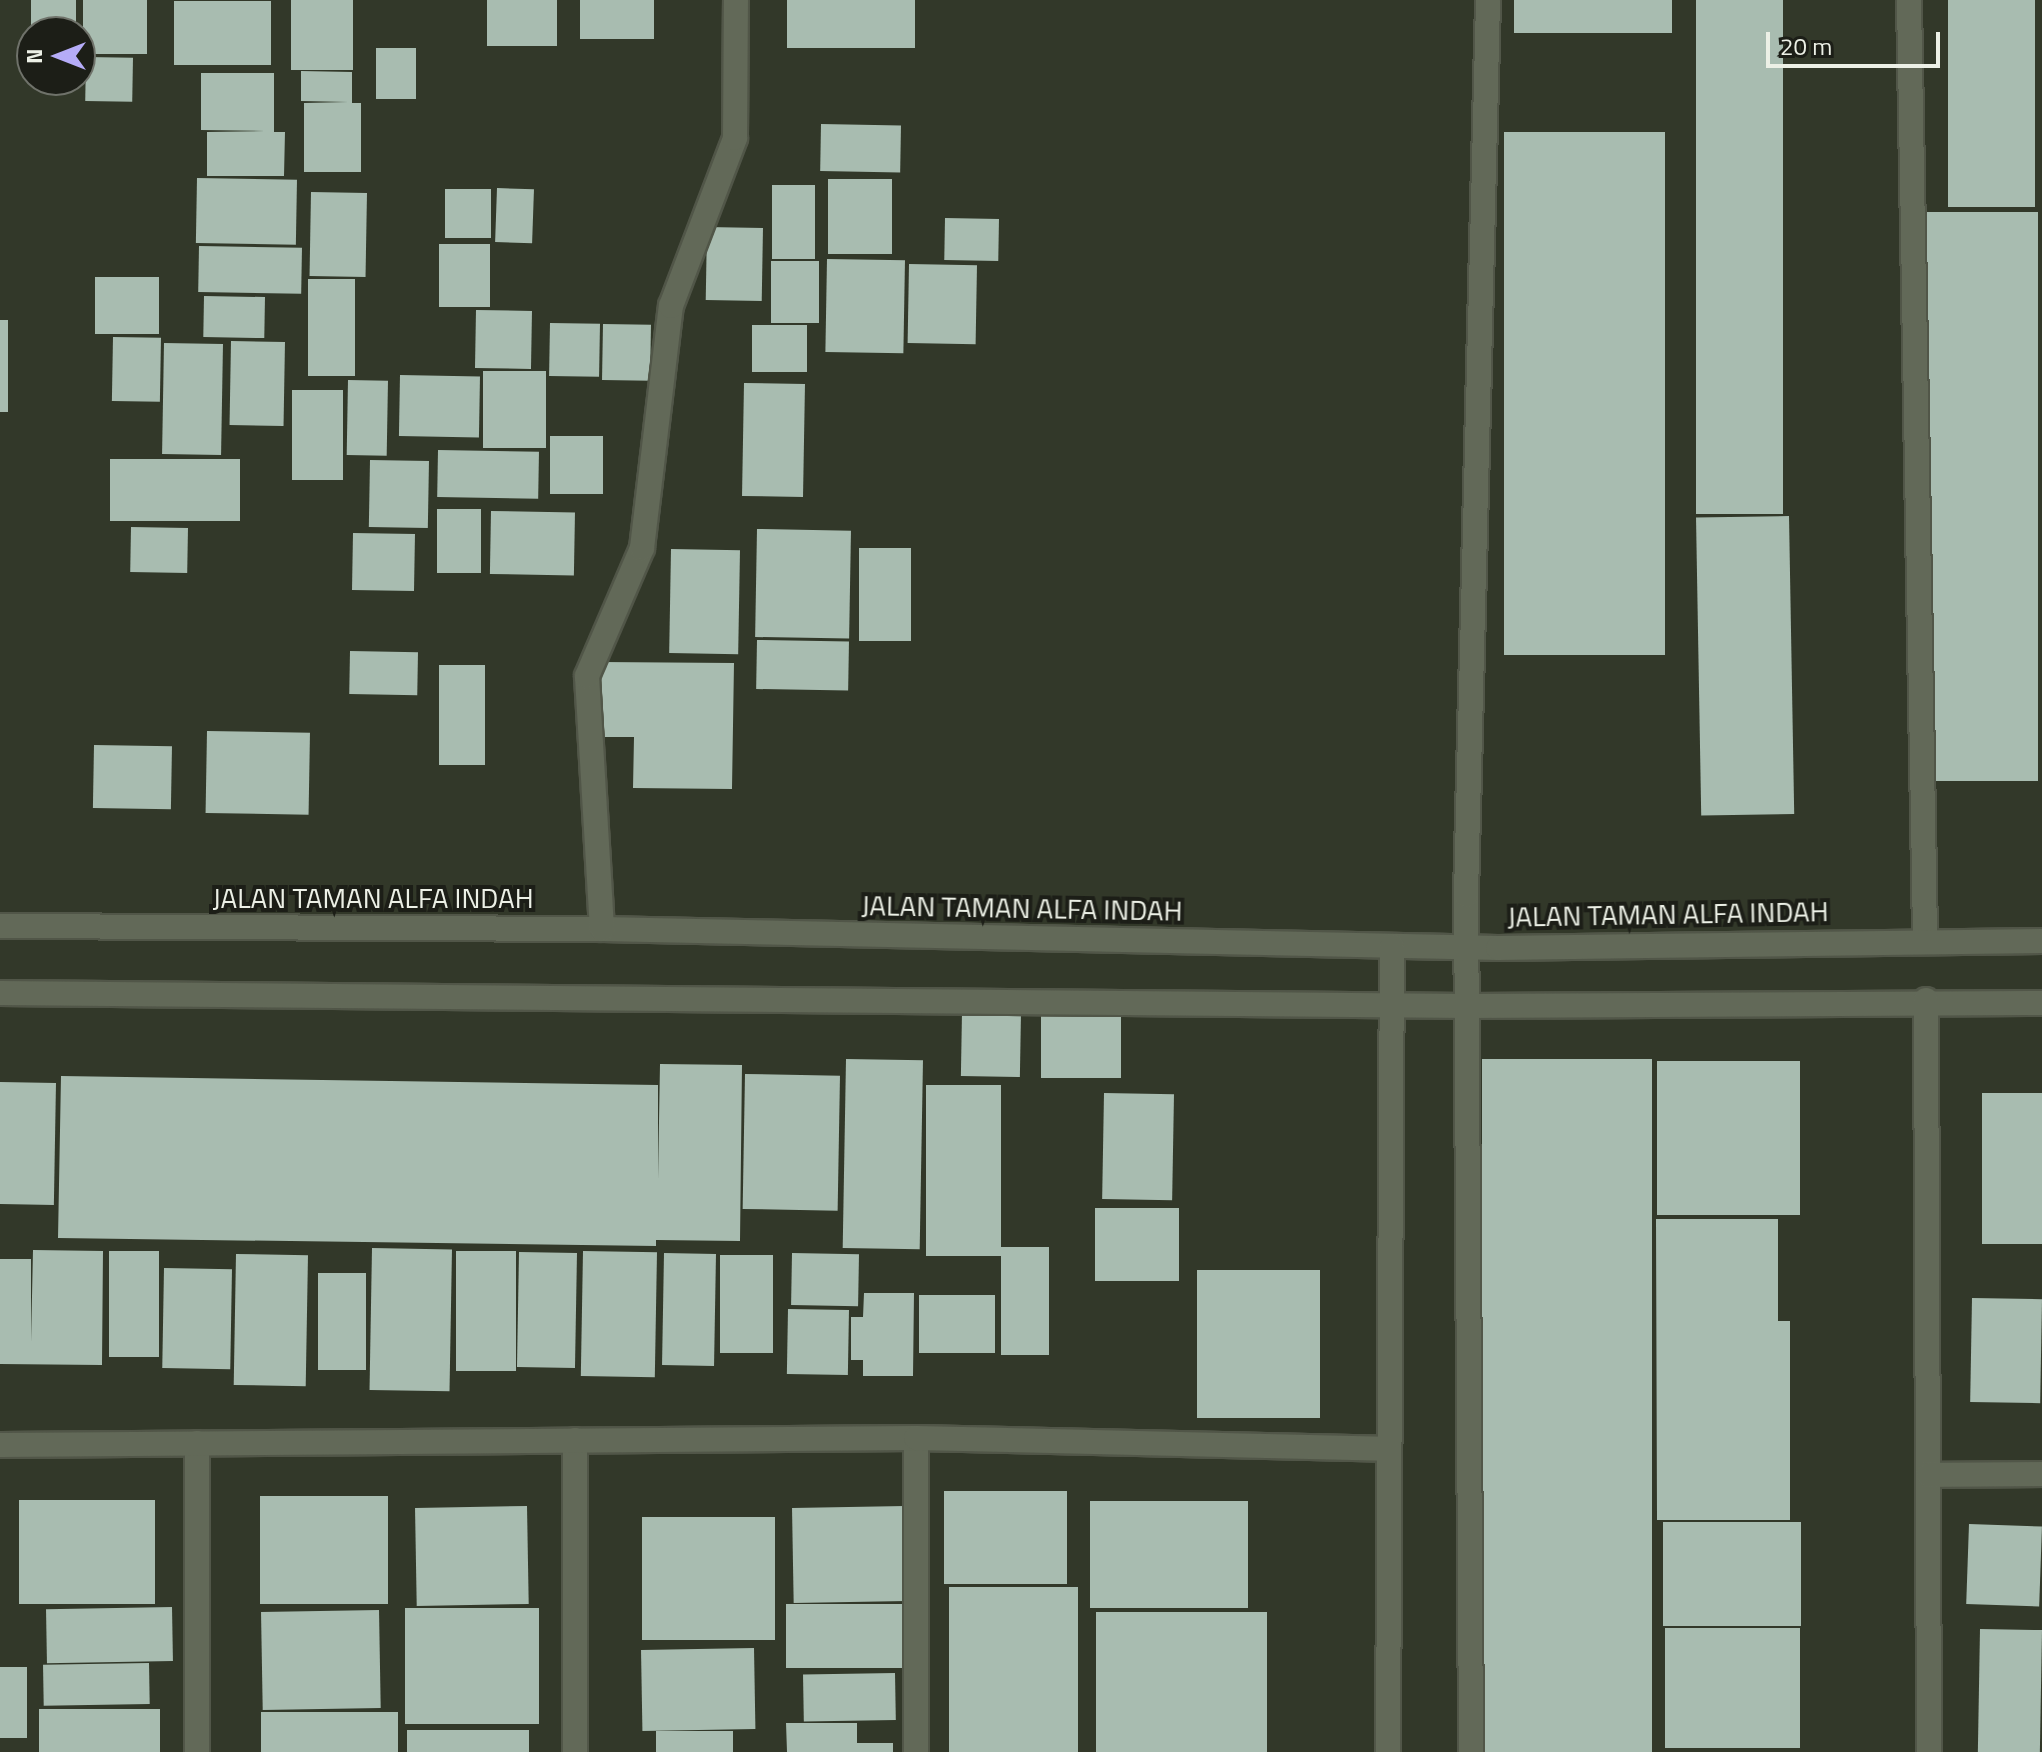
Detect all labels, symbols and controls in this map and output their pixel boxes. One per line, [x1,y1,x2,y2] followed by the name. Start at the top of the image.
[16,16,96,96] north arrow
[1770,16,1944,66] scale bar
[1780,28,1832,64] text: 20 m
[17,48,51,64] text: N
[212,881,534,915] street label: JALAN TAMAN ALFA INDAH
[861,888,1183,928] street label: JALAN TAMAN ALFA INDAH
[1507,894,1829,934] street label: JALAN TAMAN ALFA INDAH

